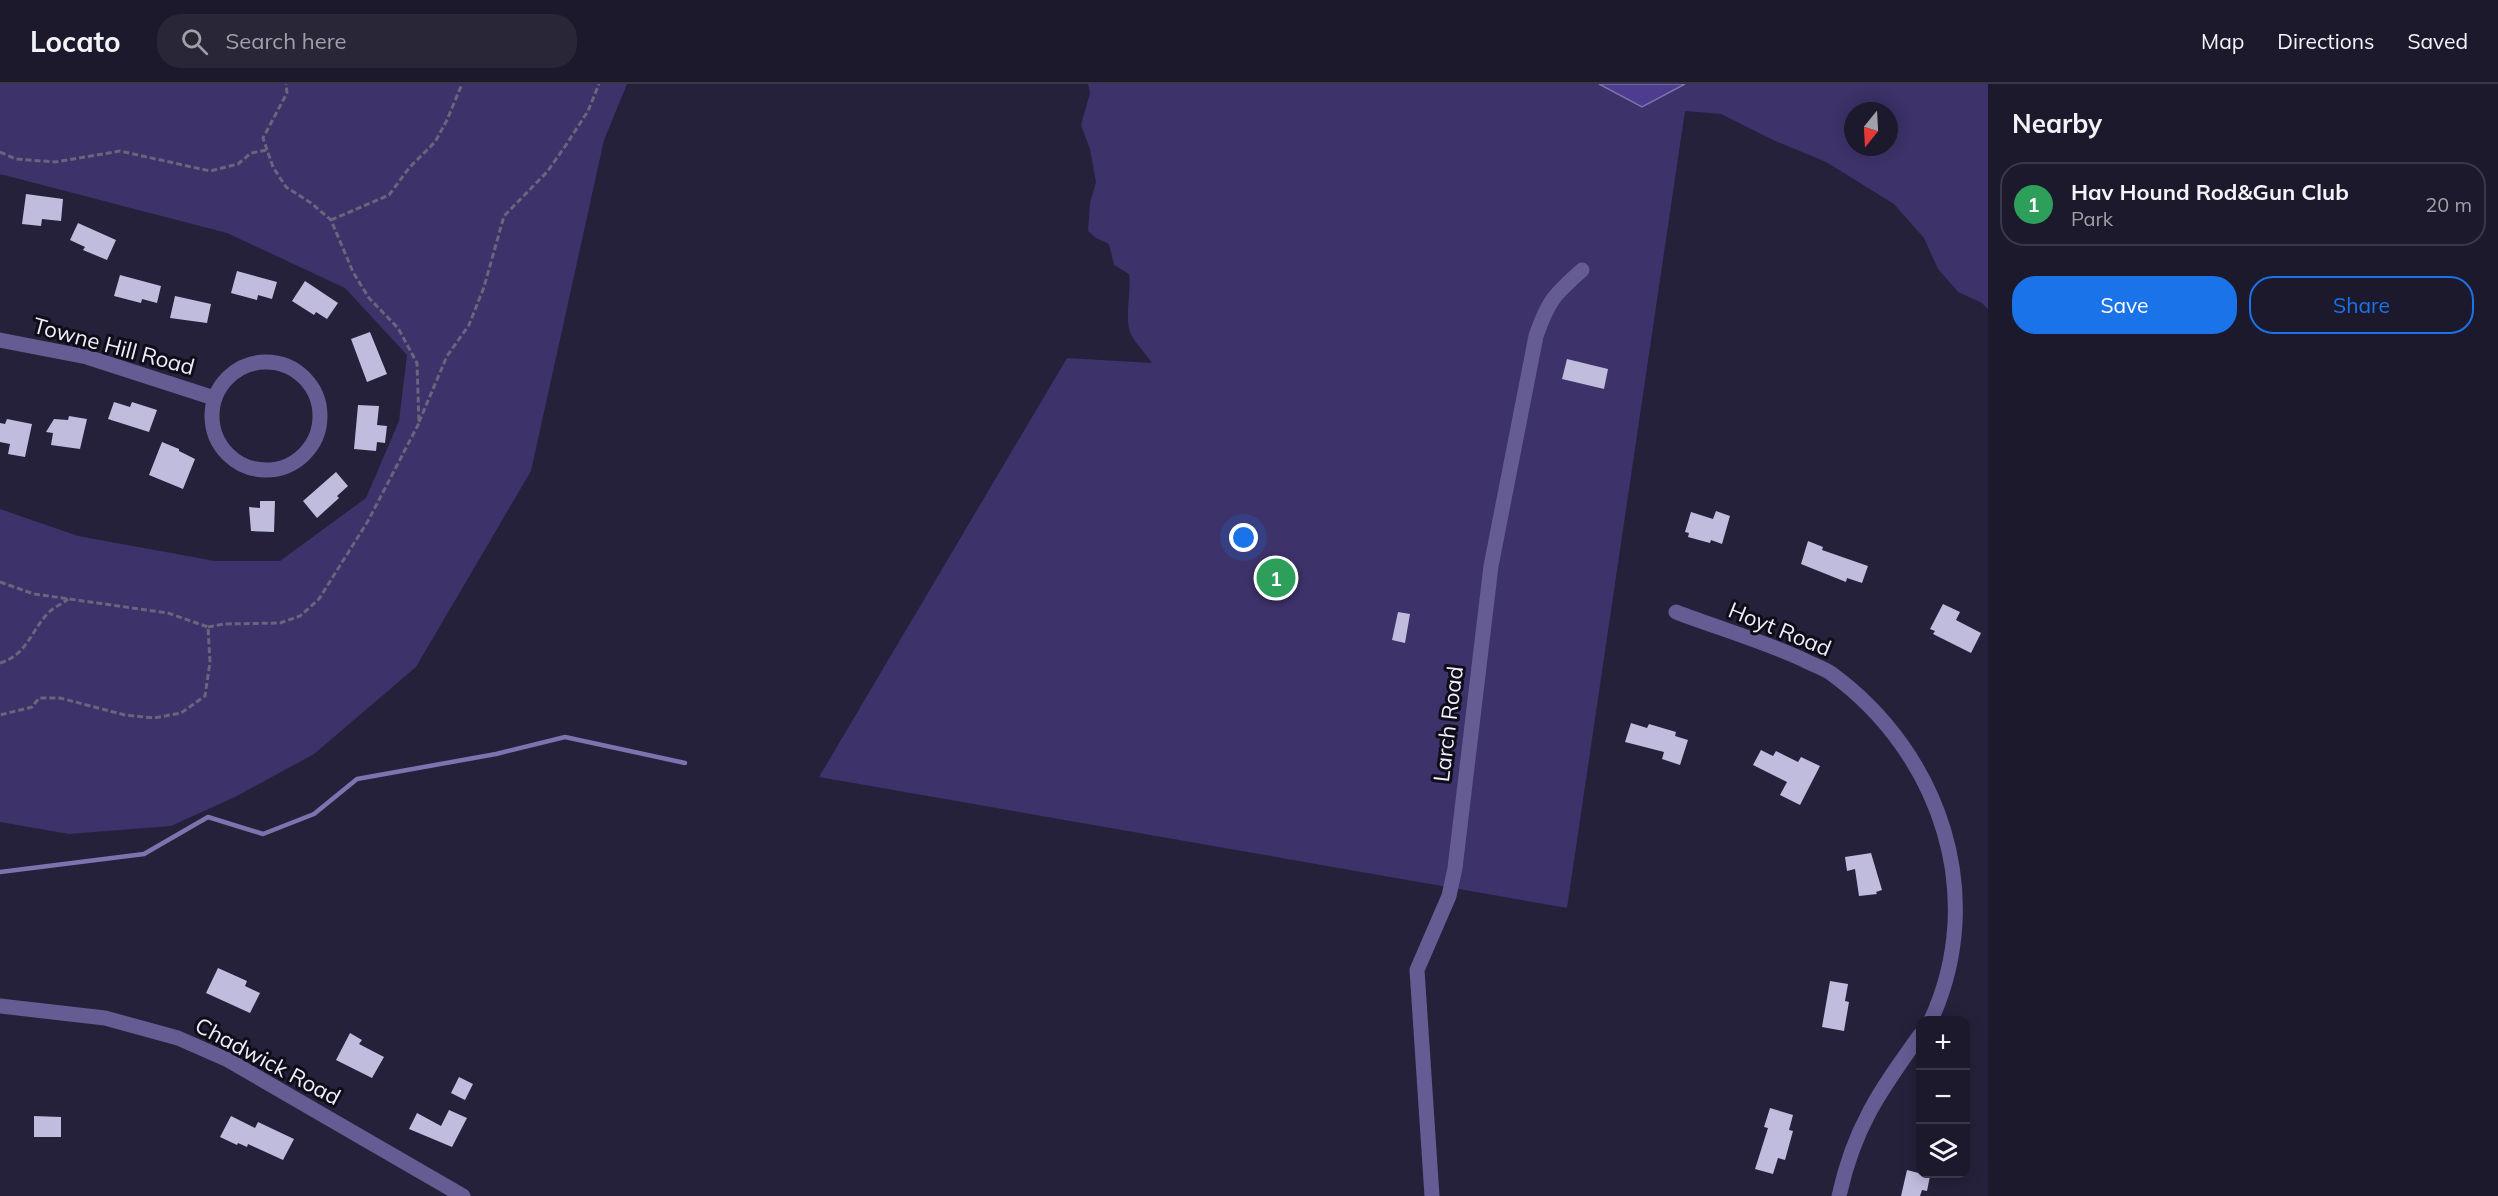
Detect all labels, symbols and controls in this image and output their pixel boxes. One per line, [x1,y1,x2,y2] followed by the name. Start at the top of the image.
[157,14,577,68] search box
[30,24,121,59] text: Locato
[178,25,211,58] icon: search
[226,27,346,55] text: Search here
[2201,28,2244,54] text: Map
[2277,28,2374,54] text: Directions
[2407,28,2468,54] text: Saved
[1844,102,1898,156] north arrow
[2012,107,2102,140] text: Nearby
[2071,178,2349,206] text: Hav Hound Rod&Gun Club
[2028,192,2040,217] text: 1
[2425,192,2472,217] text: 20 m
[2071,206,2113,231] text: Park
[2012,276,2237,334] button: Save
[2249,276,2474,334] button: Share
[30,311,198,381] street label: Towne Hill Road
[1229,523,1258,552] your location
[1256,556,1296,600] pin: 1
[1724,596,1836,662] street label: Hoyt Road
[1427,664,1469,784] street label: Larch Road
[191,1011,345,1111] street label: Chadwick Road
[1916,1016,1970,1178] map controls
[1916,1016,1970,1070] button: +
[1916,1070,1970,1124] button: −
[1916,1124,1970,1178] button: layers

